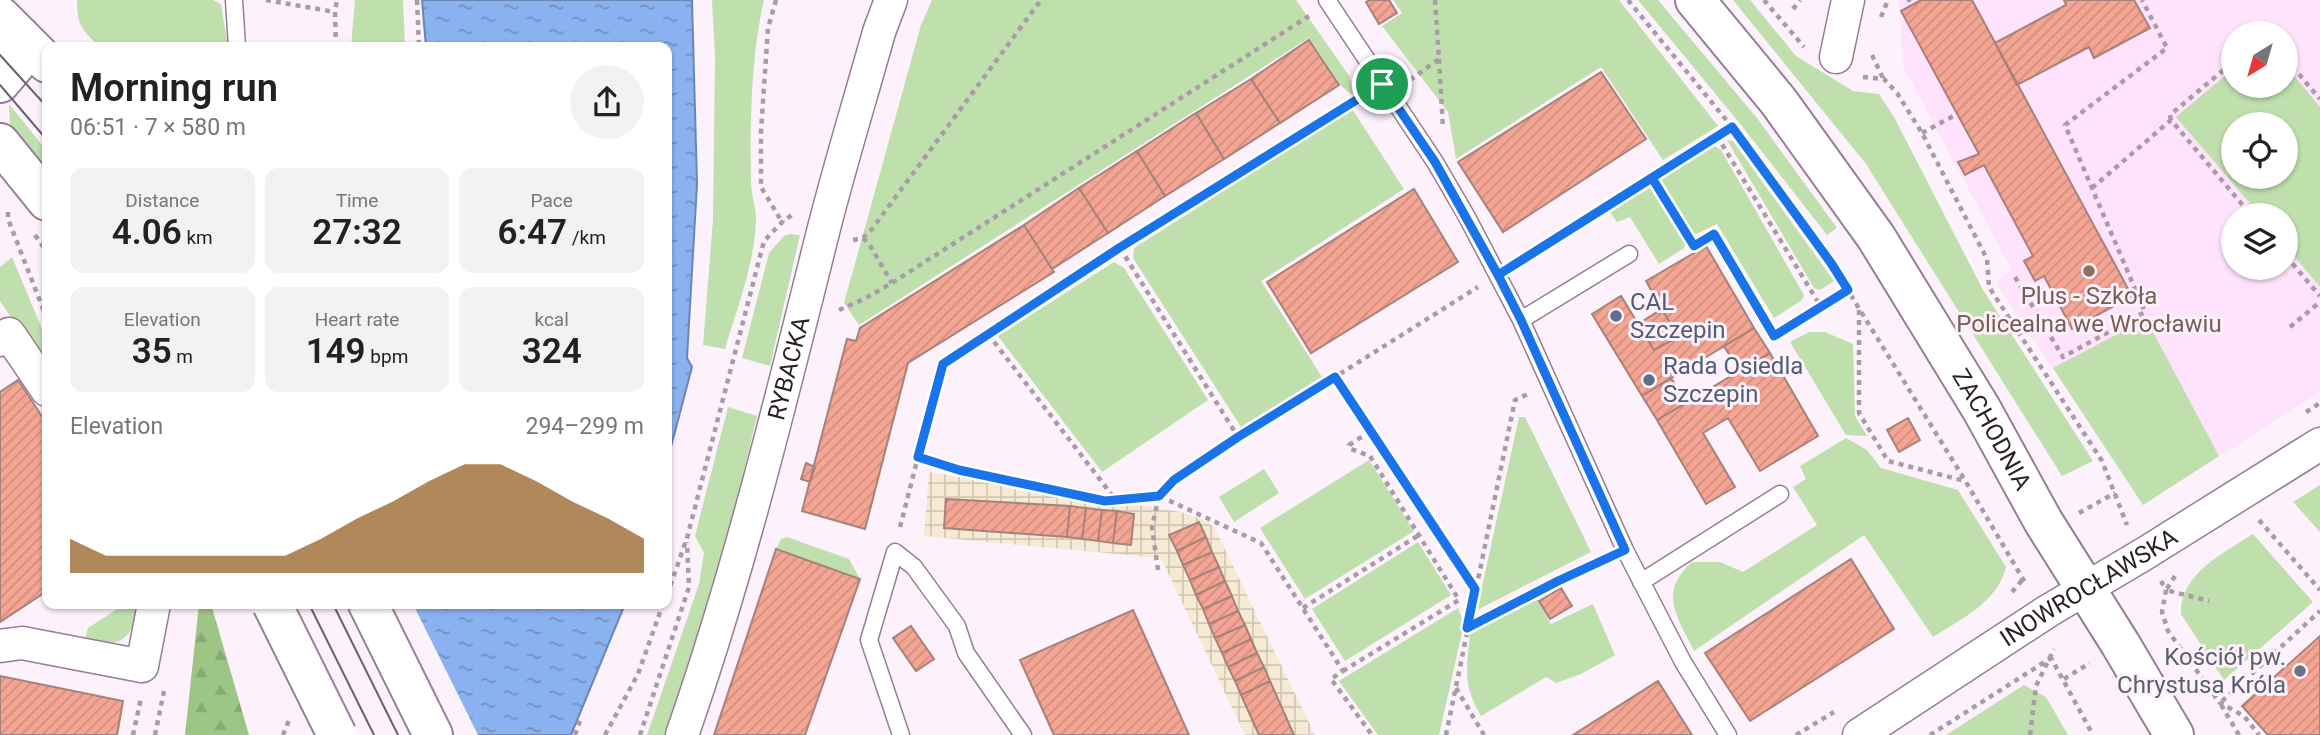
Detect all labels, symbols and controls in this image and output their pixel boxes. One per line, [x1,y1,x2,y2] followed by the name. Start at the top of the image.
[2221,21,2298,98] north arrow
[2221,21,2298,280] map controls
[1352,54,1412,114] pin
[570,65,644,139] button: share
[1363,65,1401,103] icon: arrive
[70,66,278,110] text: Morning run
[2221,112,2298,189] button: locate
[70,114,246,141] text: 06:51 · 7 × 580 m
[125,189,199,212] text: Distance
[336,189,378,212] text: Time
[531,189,573,212] text: Pace
[2221,203,2298,280] button: layers
[112,212,182,253] text: 4.06
[312,212,402,253] text: 27:32
[497,212,567,253] text: 6:47
[182,226,213,249] text: km
[567,226,606,249] text: /km
[2081,263,2097,279] marker: Plus - Szkoła Policealna we Wrocławiu
[1956,282,2222,338] place label: Plus - Szkoła Policealna we Wrocławiu
[1630,288,1726,344] place label: CAL Szczepin
[124,308,201,331] text: Elevation
[315,308,399,331] text: Heart rate
[534,308,569,331] text: kcal
[1608,308,1624,324] marker: CAL Szczepin
[762,313,815,423] street label: RYBACKA
[132,331,172,372] text: 35
[306,331,366,372] text: 149
[522,331,582,372] text: 324
[172,345,193,368] text: m
[366,345,408,368] text: bpm
[1663,352,1803,408] place label: Rada Osiedla Szczepin
[1946,364,2037,495] street label: ZACHODNIA
[1641,372,1657,388] marker: Rada Osiedla Szczepin
[70,413,163,440] text: Elevation
[525,413,644,440] text: 294–299 m
[1995,523,2183,652] street label: INOWROCŁAWSKA
[2117,643,2286,699] place label: Kościół pw. Chrystusa Króla
[2292,663,2308,679] marker: Kościół pw. Chrystusa Króla

